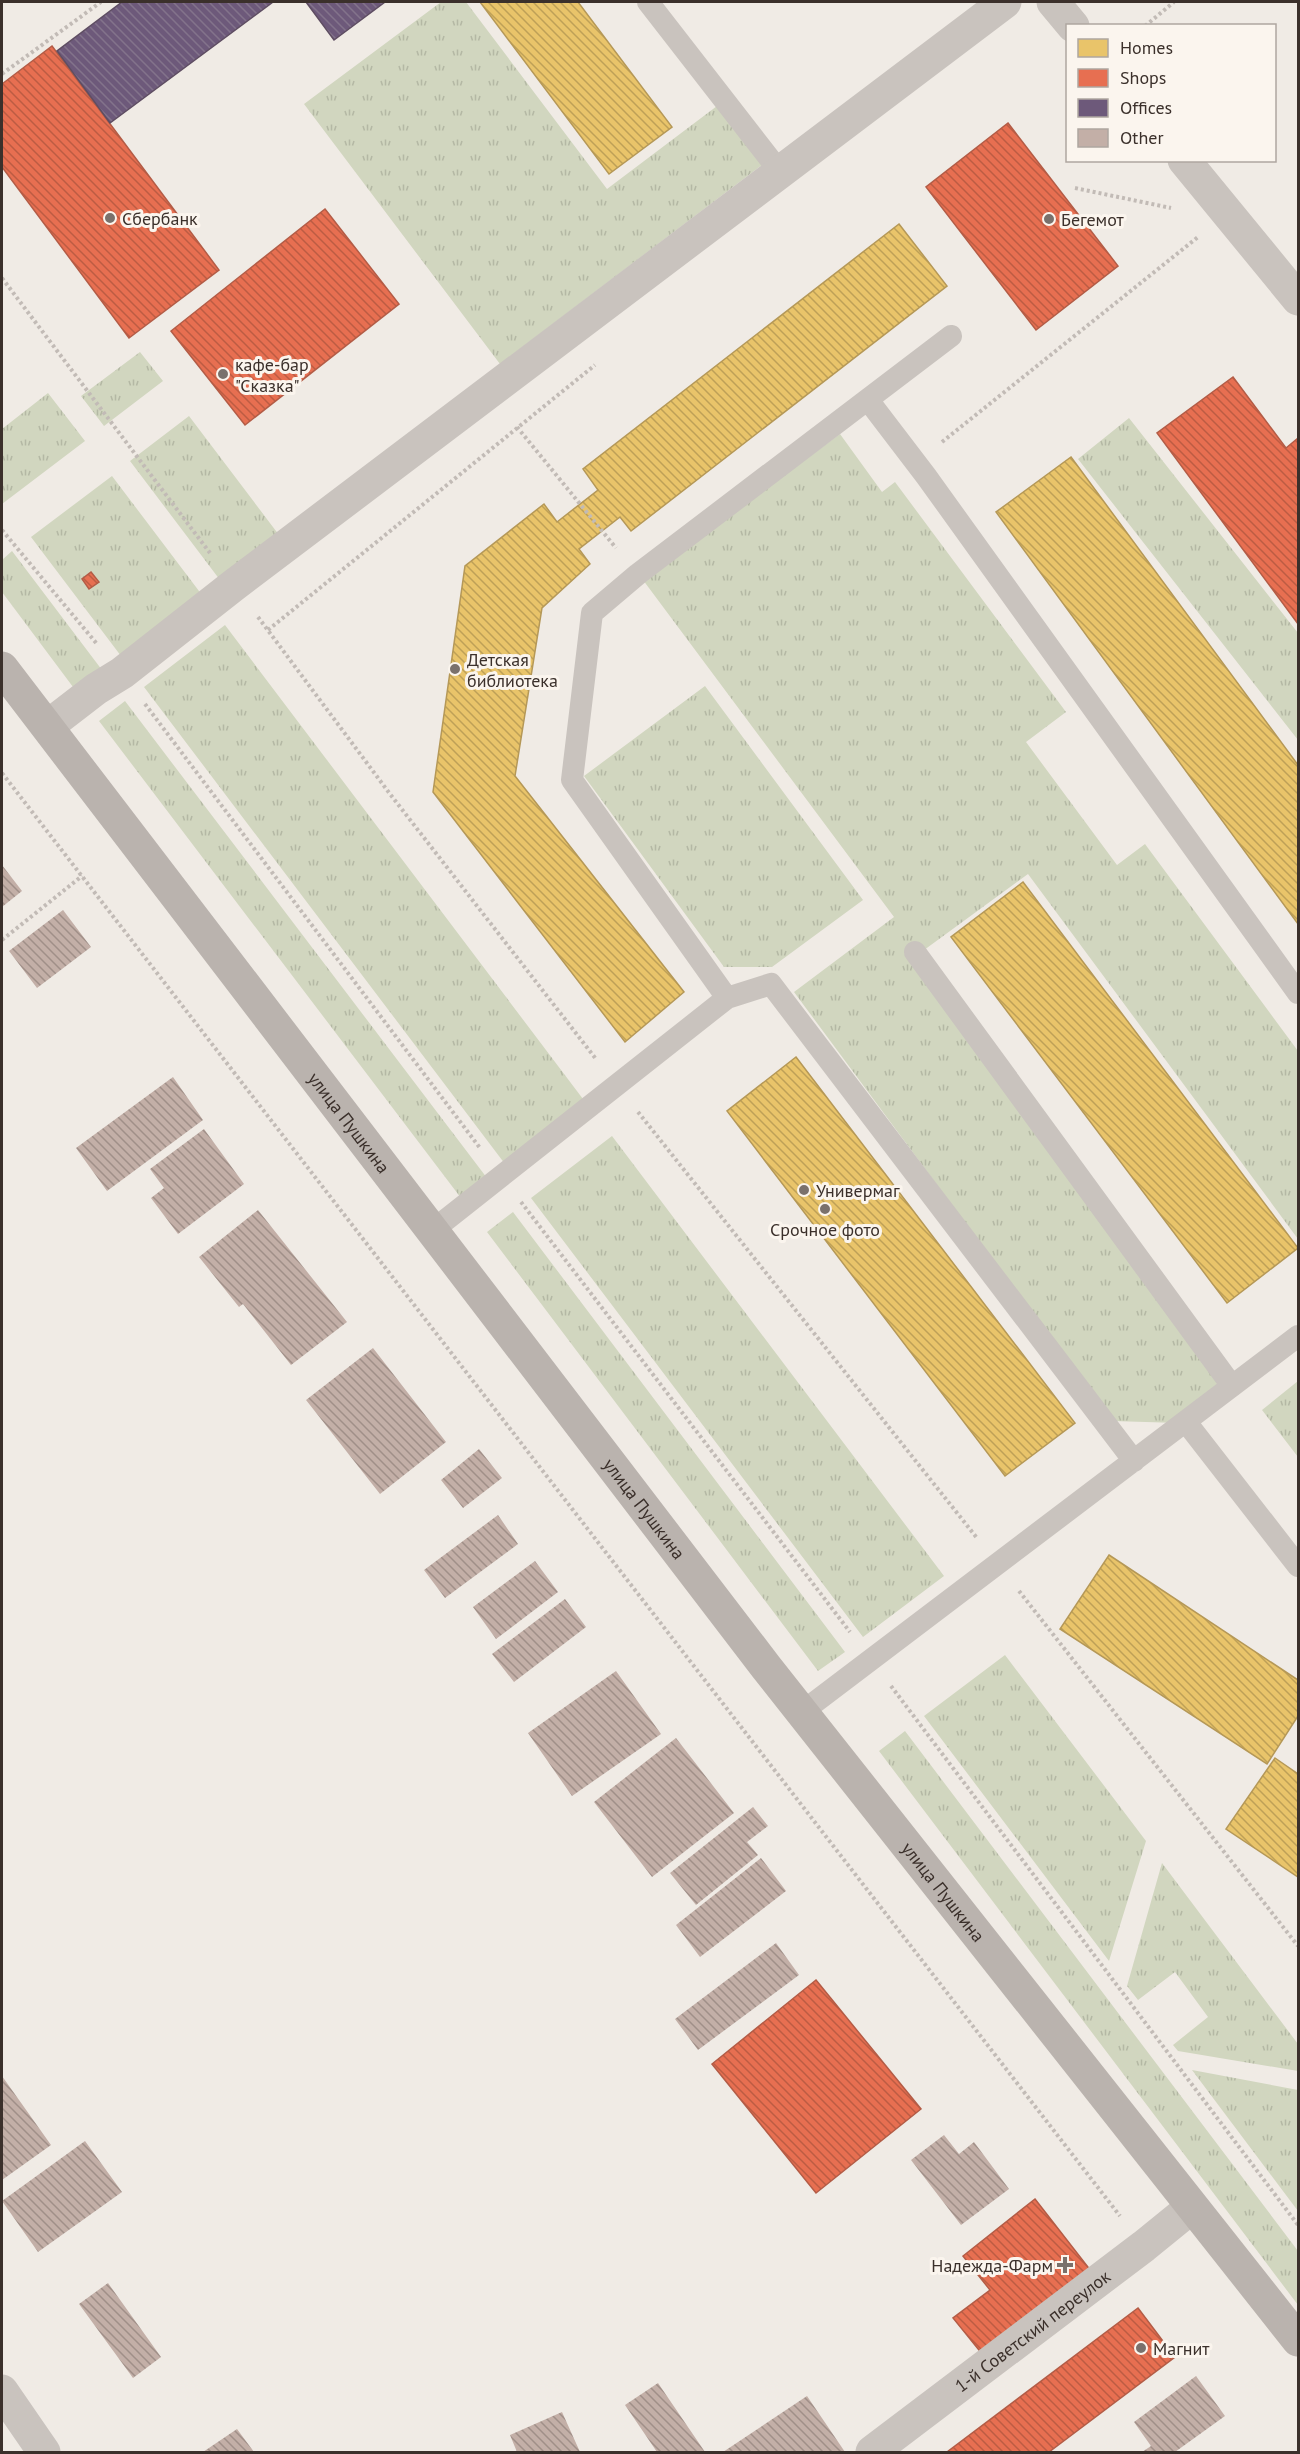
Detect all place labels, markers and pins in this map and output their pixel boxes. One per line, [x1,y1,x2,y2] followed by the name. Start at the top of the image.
[122,207,198,230] place label: Сбербанк
[1061,208,1125,231] place label: Бегемот
[103,211,117,225] marker: Сбербанк
[1042,212,1056,226] marker: Бегемот
[235,353,309,397] place label: кафе-бар "Сказка"
[216,367,230,381] marker: кафе-бар "Сказка"
[467,648,558,692] place label: Детская библиотека
[448,662,462,676] marker: Детская библиотека
[816,1179,900,1202] place label: Универмаг
[797,1183,811,1197] marker: Универмаг
[818,1202,832,1216] marker: Срочное фото
[770,1218,880,1241] place label: Срочное фото
[931,2254,1053,2277] place label: Надежда-Фарм
[1058,2258,1072,2272] marker: Надежда-Фарм
[1153,2337,1210,2360] place label: Магнит
[1134,2341,1148,2355] marker: Магнит

